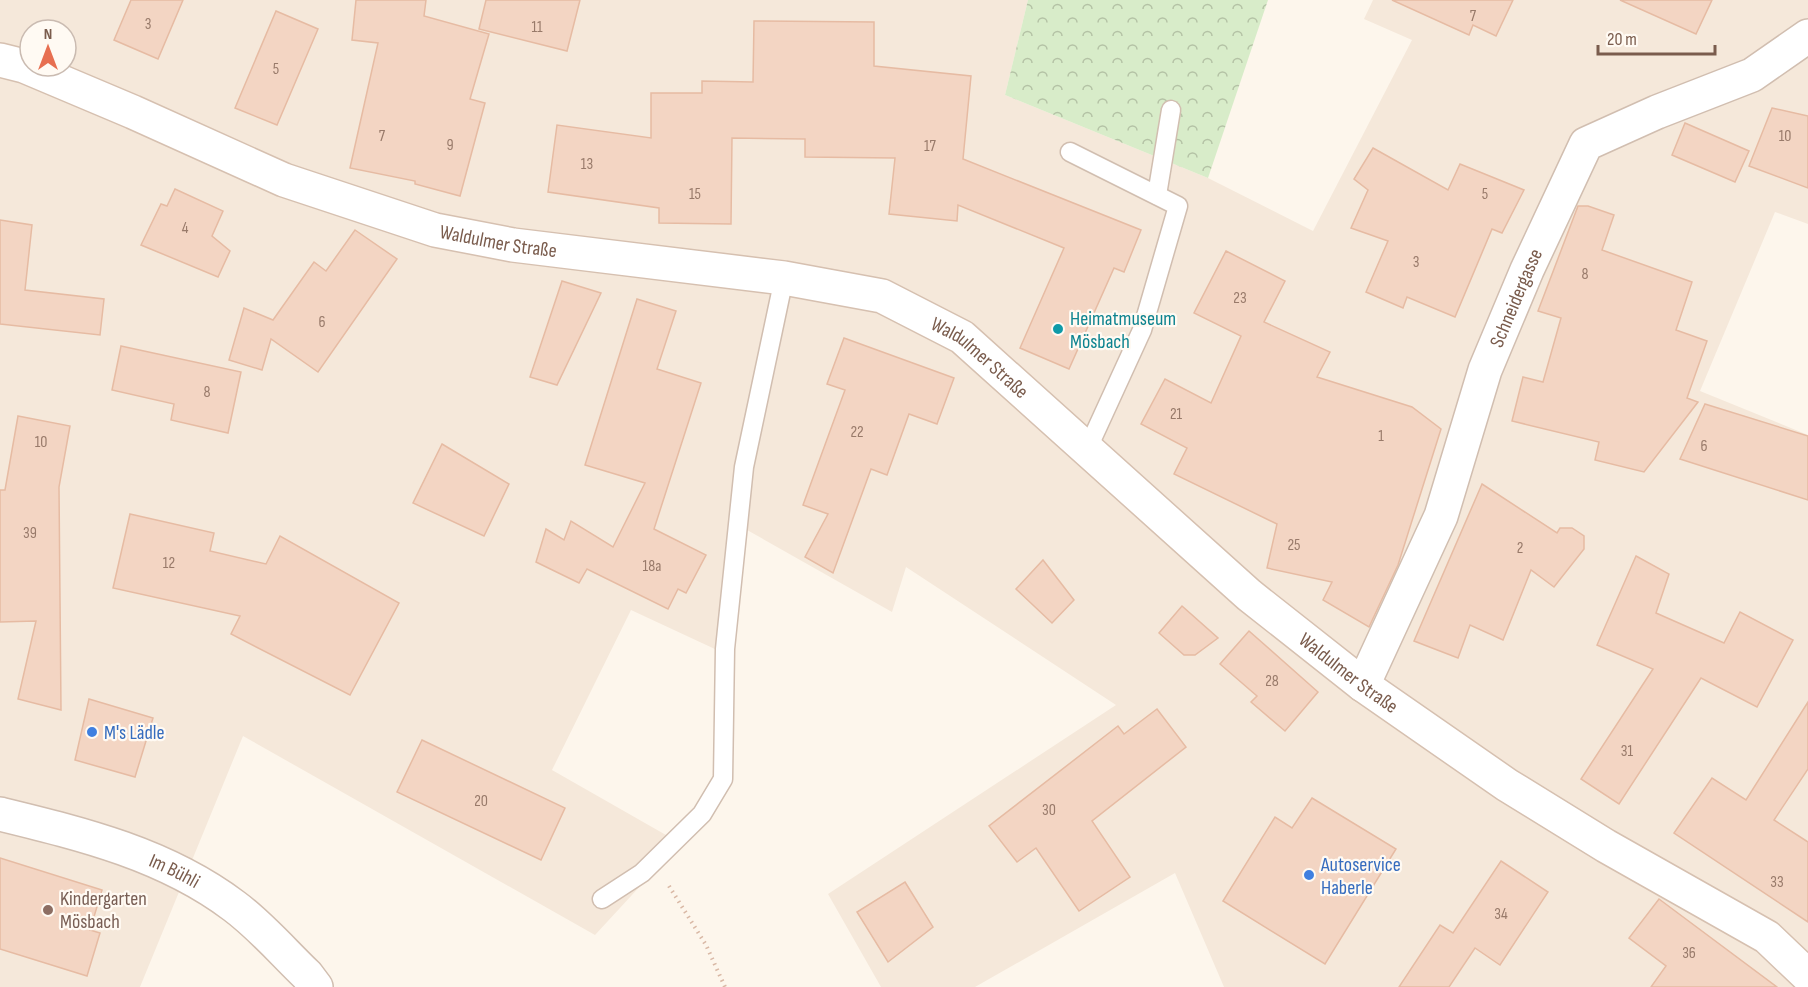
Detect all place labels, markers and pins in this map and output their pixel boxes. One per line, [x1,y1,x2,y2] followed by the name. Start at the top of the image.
[1070,307,1176,354] place label: Heimatmuseum Mösbach
[1051,322,1065,336] marker: Heimatmuseum Mösbach
[104,721,165,745] place label: M's Lädle
[85,725,99,739] marker: M's Lädle
[1320,853,1401,900] place label: Autoservice Haberle
[1302,868,1316,882] marker: Autoservice Haberle
[60,887,147,934] place label: Kindergarten Mösbach
[41,903,55,917] marker: Kindergarten Mösbach

